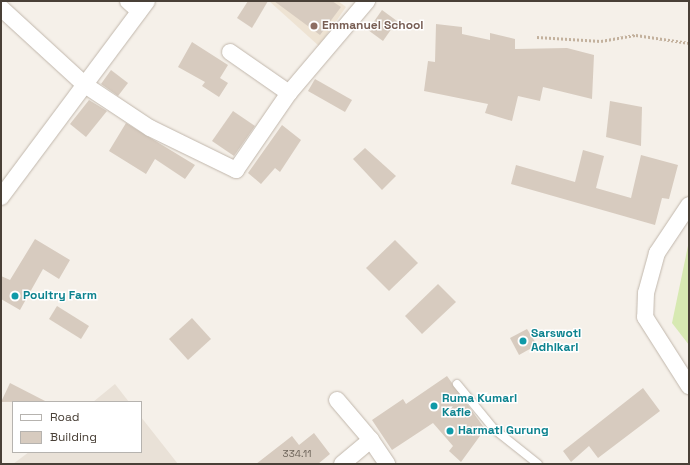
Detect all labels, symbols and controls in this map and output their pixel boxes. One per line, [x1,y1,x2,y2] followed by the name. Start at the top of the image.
[322,19,424,33] place label: Emmanuel School
[309,21,319,31] marker: Emmanuel School
[23,289,97,303] place label: Poultry Farm
[10,291,20,301] marker: Poultry Farm
[531,327,581,355] place label: Sarswoti Adhikari
[518,336,528,346] marker: Sarswoti Adhikari
[442,392,517,420] place label: Ruma Kumari Kafle
[12,401,142,453] legend
[429,401,439,411] marker: Ruma Kumari Kafle
[50,409,79,425] text: Road
[458,424,549,438] place label: Harmati Gurung
[445,426,455,436] marker: Harmati Gurung
[50,429,97,445] text: Building
[283,448,311,460] house number: 334.11

